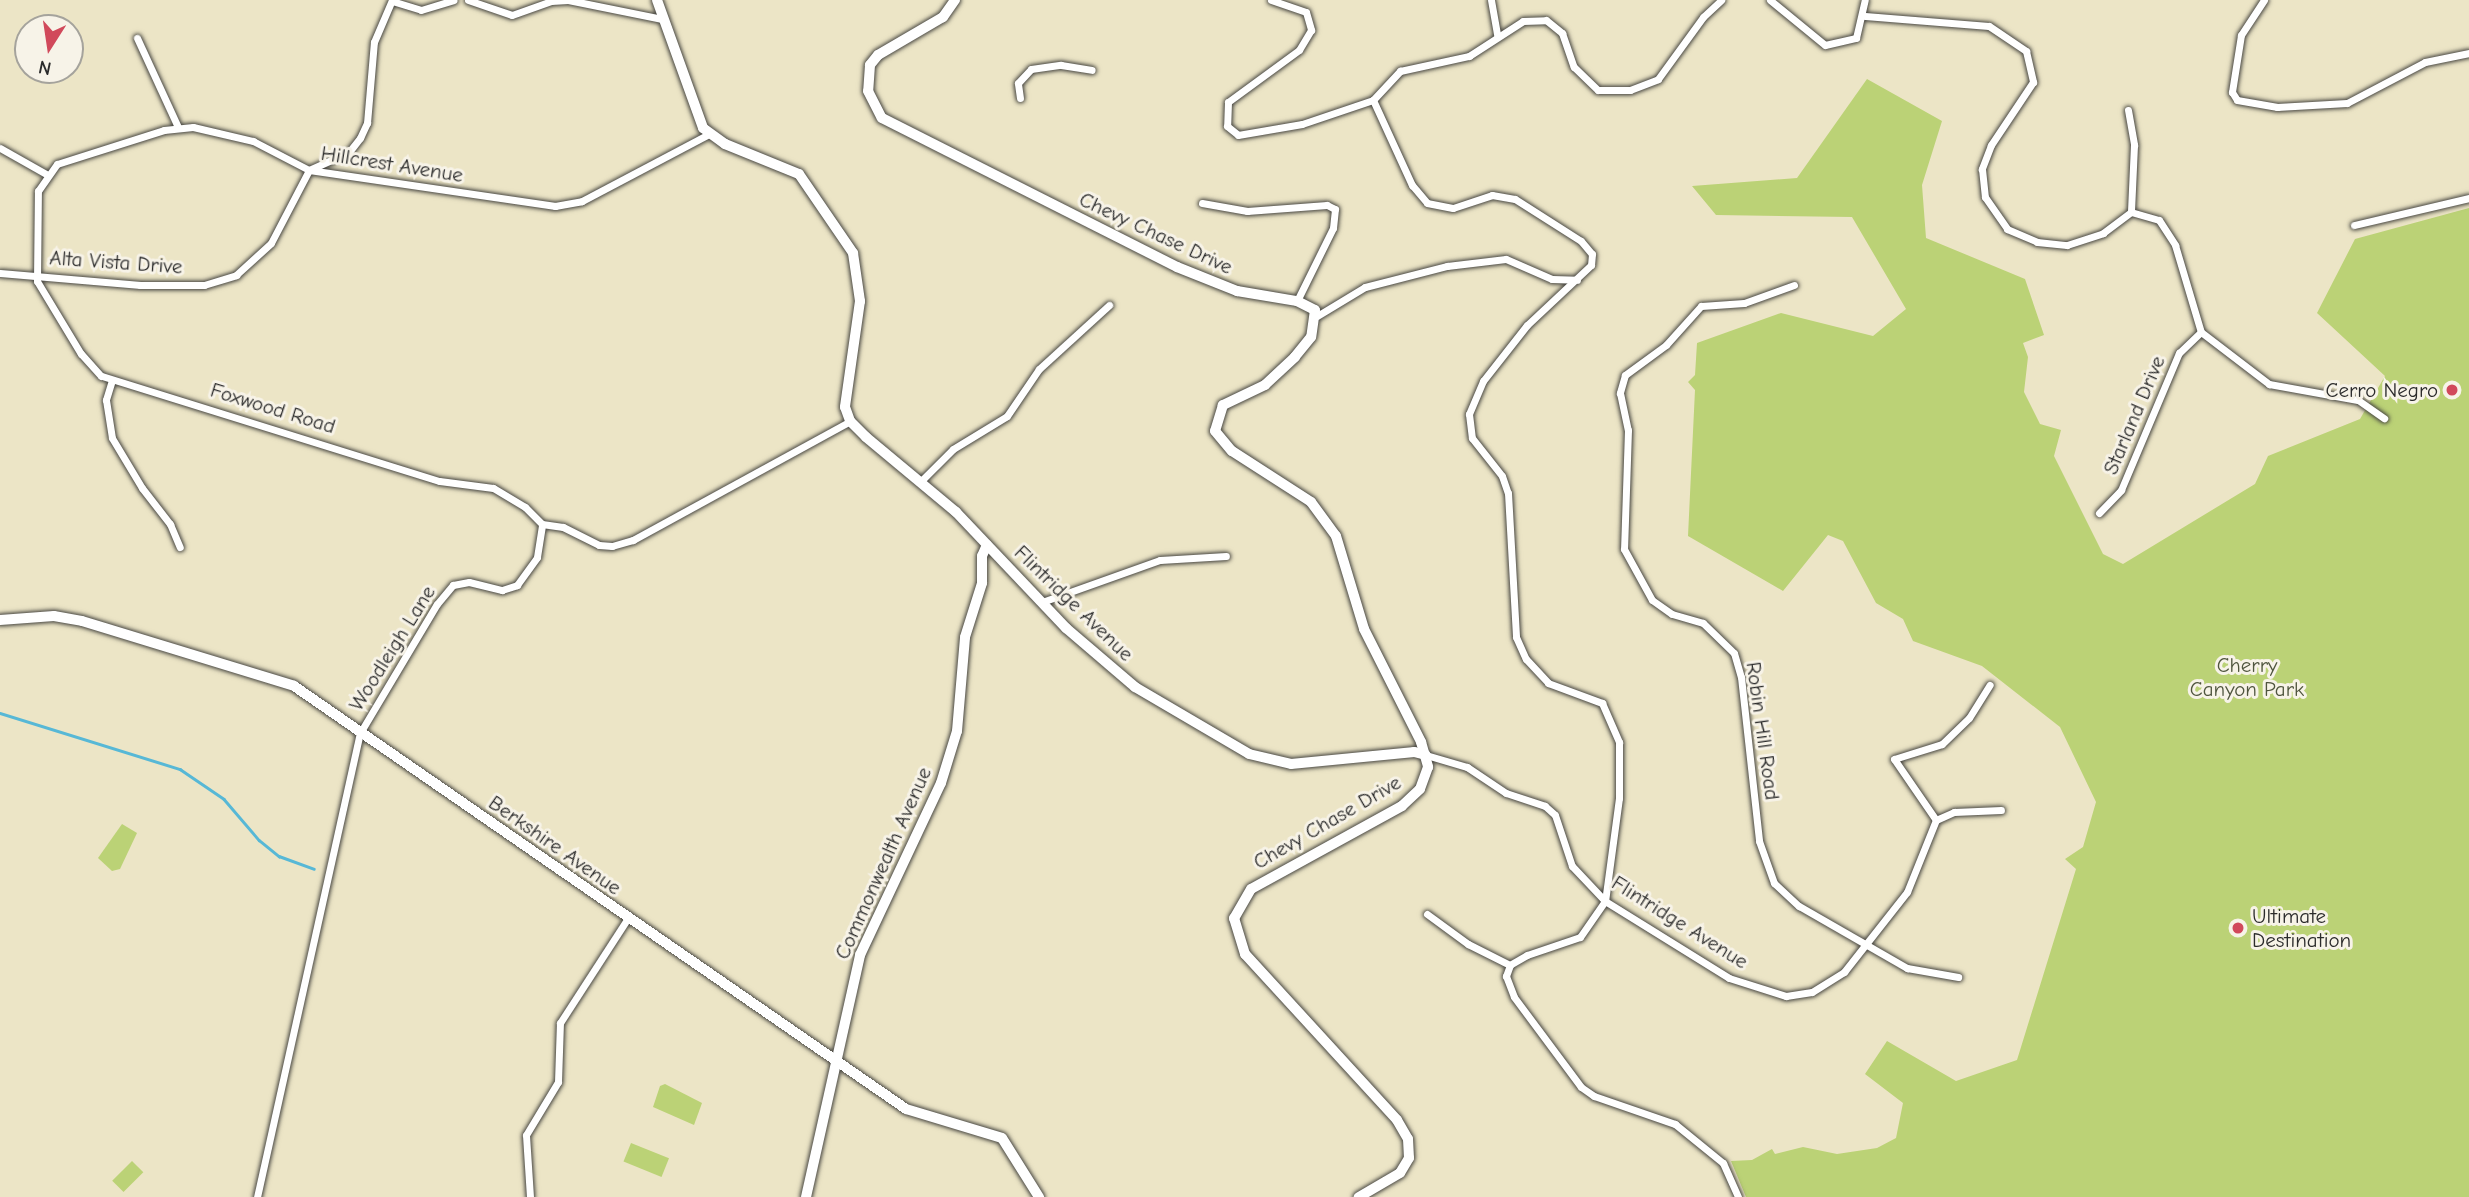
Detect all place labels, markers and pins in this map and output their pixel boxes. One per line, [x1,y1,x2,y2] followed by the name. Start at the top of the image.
[2326,377,2438,403] place label: Cerro Negro
[2444,382,2460,398] marker: Cerro Negro
[2252,903,2351,953] place label: Ultimate Destination
[2230,920,2246,936] marker: Ultimate Destination

